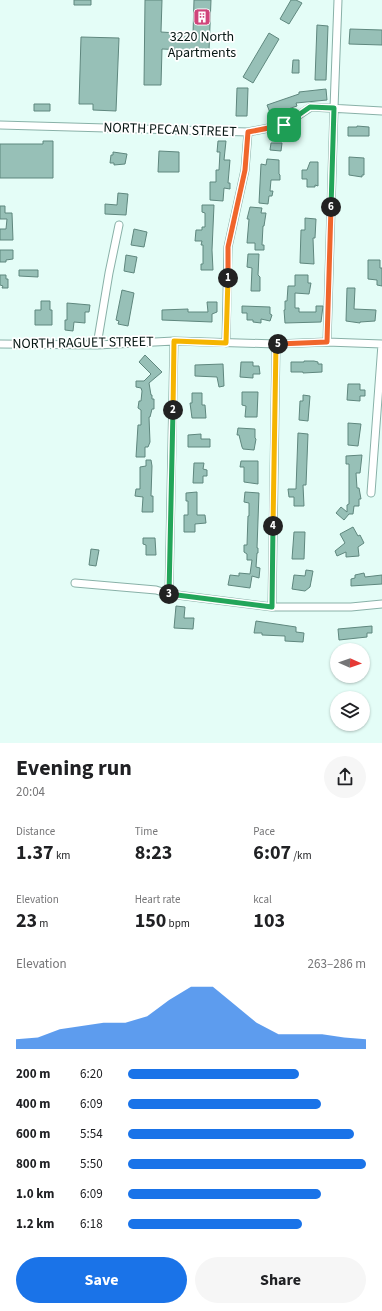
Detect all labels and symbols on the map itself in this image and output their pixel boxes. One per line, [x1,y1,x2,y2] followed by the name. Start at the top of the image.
[192,7,212,27] building icon: 3220 North Apartments
[168,27,236,63] place label: 3220 North Apartments
[267,108,301,142] pin
[103,118,237,142] street label: NORTH PECAN STREET
[321,197,341,217] pin: 6
[218,268,238,288] pin: 1
[12,332,154,354] street label: NORTH RAGUET STREET
[268,334,288,354] pin: 5
[163,400,183,420] pin: 2
[263,516,283,536] pin: 4
[159,584,179,604] pin: 3
[330,643,370,683] north arrow

